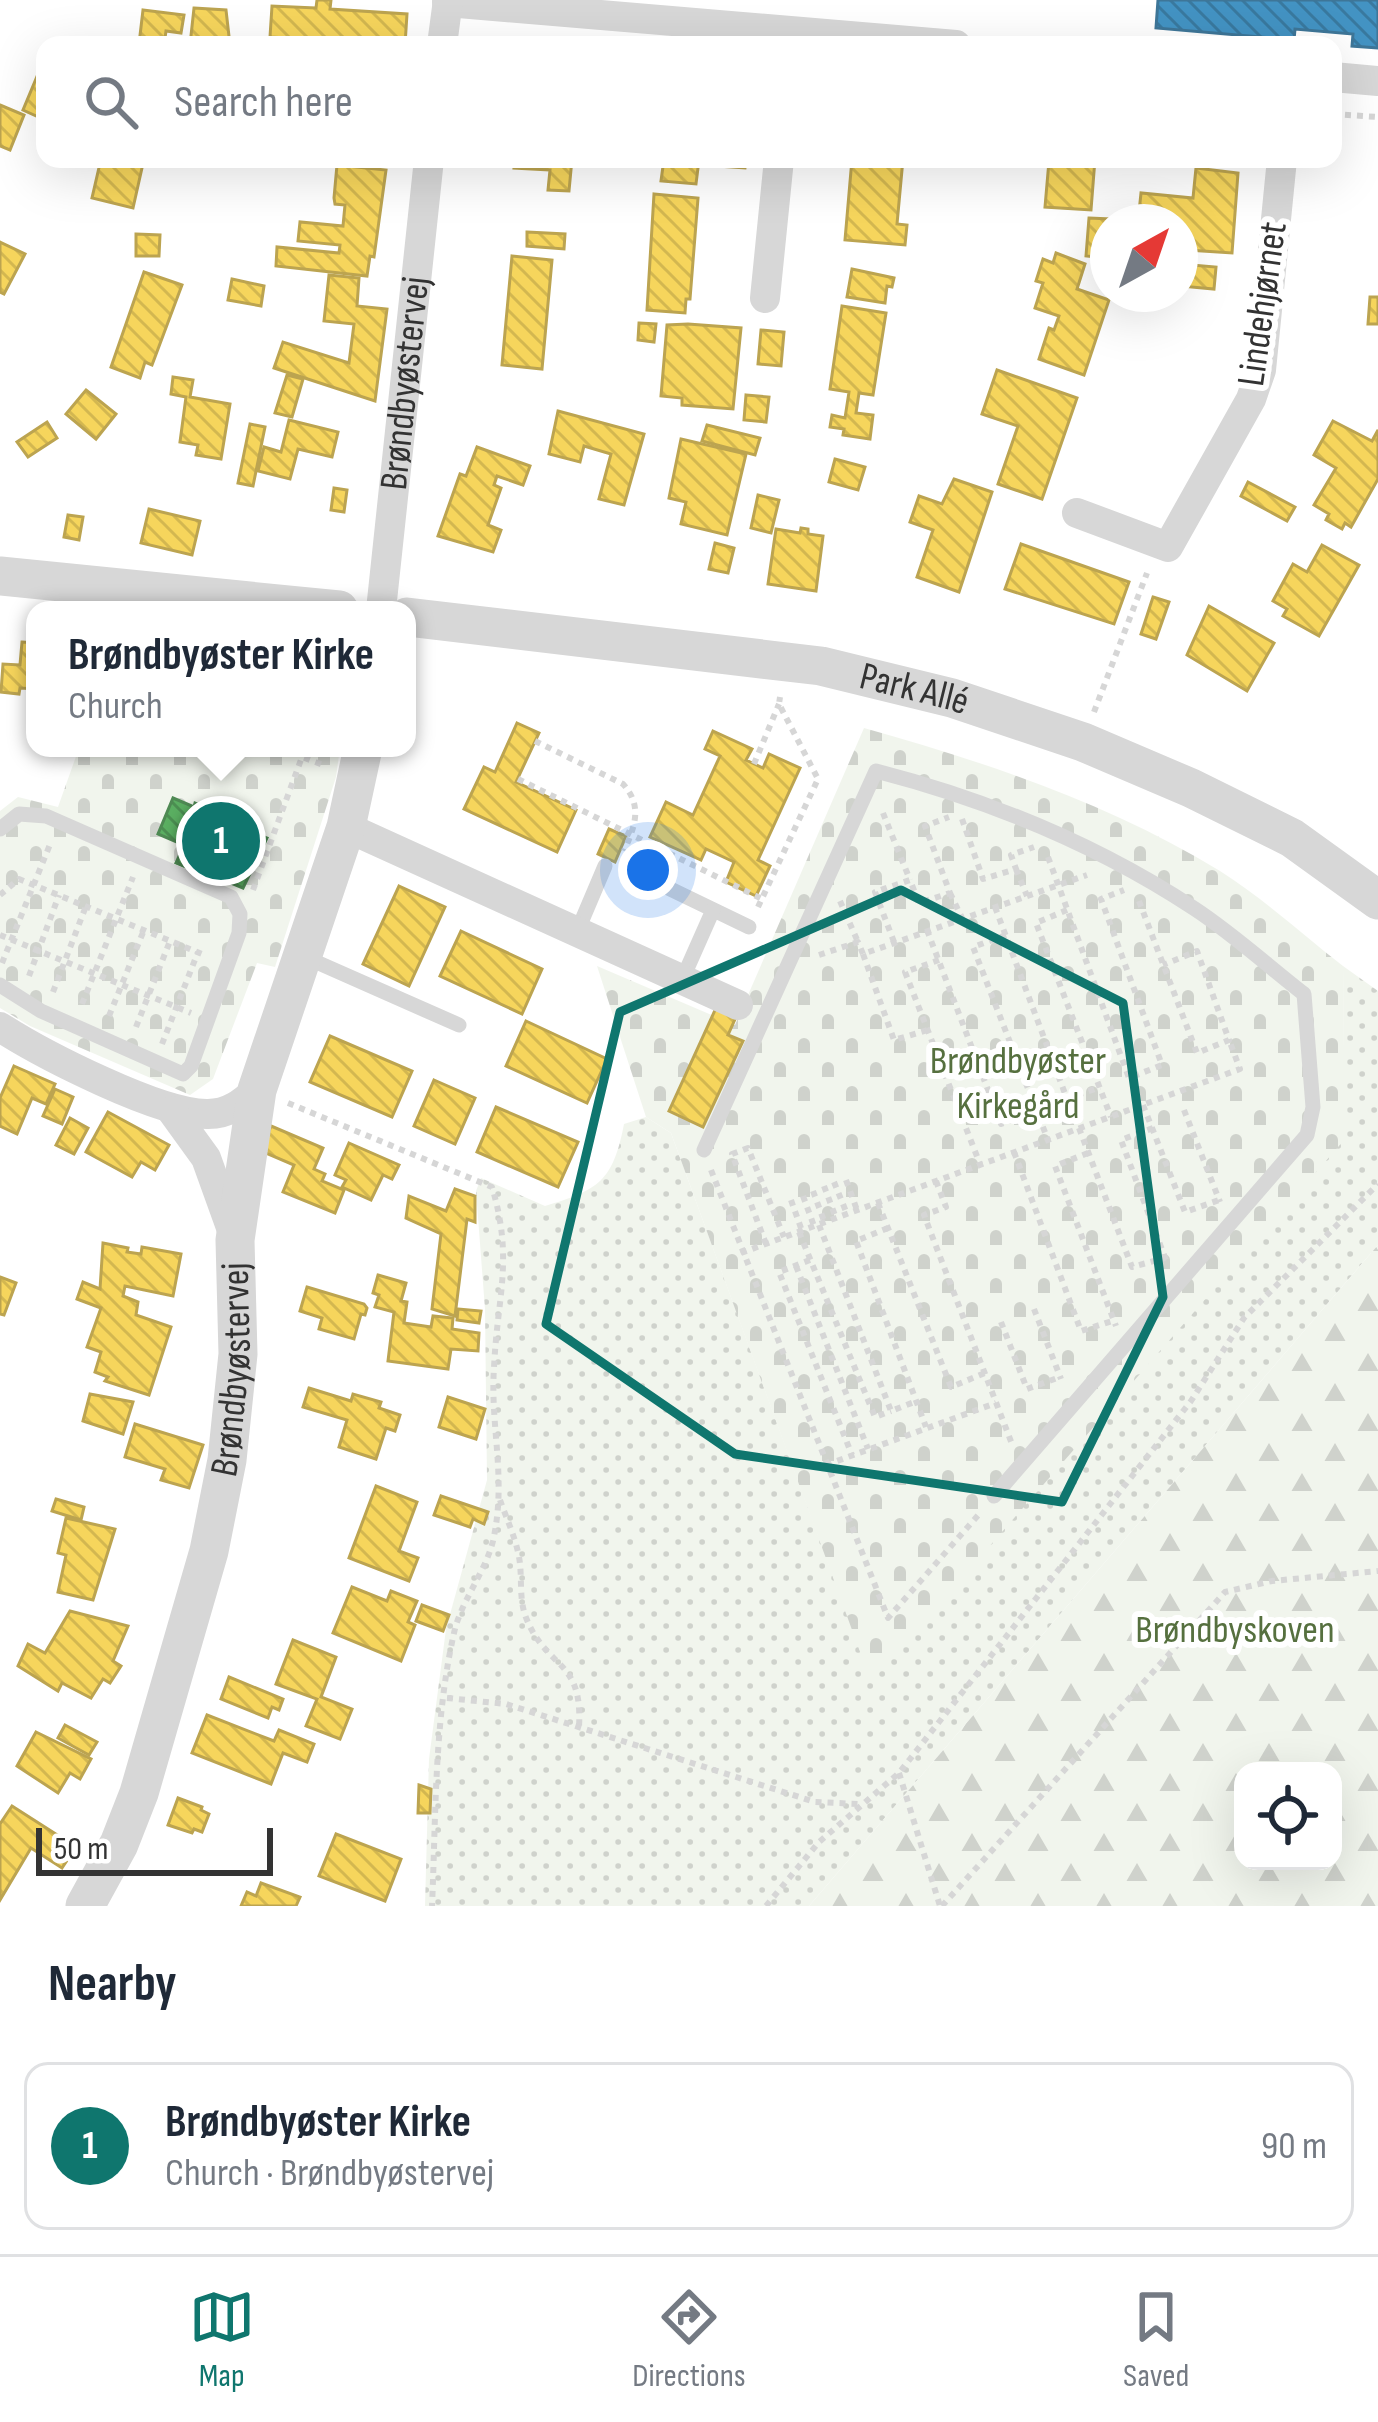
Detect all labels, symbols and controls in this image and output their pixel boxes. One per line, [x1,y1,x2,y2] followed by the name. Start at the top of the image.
[36,36,1342,168] search box
[78,69,144,135] icon: search
[174,75,353,130] text: Search here
[1090,204,1198,312] north arrow
[1228,219,1298,389] street label: Lindehjørnet
[370,274,440,492] street label: Brøndbyøstervej
[26,601,416,757] popup
[68,628,374,683] text: Brøndbyøster Kirke
[855,653,975,726] street label: Park Allé
[68,683,163,730] text: Church
[182,796,260,886] pin: 1
[618,840,678,900] your location
[930,1038,1106,1130] park label: Brøndbyøster Kirkegård
[201,1262,261,1481] street label: Brøndbyøstervej
[1135,1607,1335,1654] park label: Brøndbyskoven
[1234,1762,1342,1870] map controls
[1234,1762,1342,1870] button: locate
[36,1822,273,1875] scale bar
[54,1829,108,1869] text: 50 m
[48,1954,177,2015] text: Nearby
[165,2095,471,2150] text: Brøndbyøster Kirke
[82,2123,98,2170] text: 1
[1261,2123,1327,2170] text: 90 m
[165,2150,494,2197] text: Church · Brøndbyøstervej
[189,2284,255,2396] tab: Map
[632,2284,746,2396] tab: Directions
[1123,2284,1189,2396] tab: Saved

